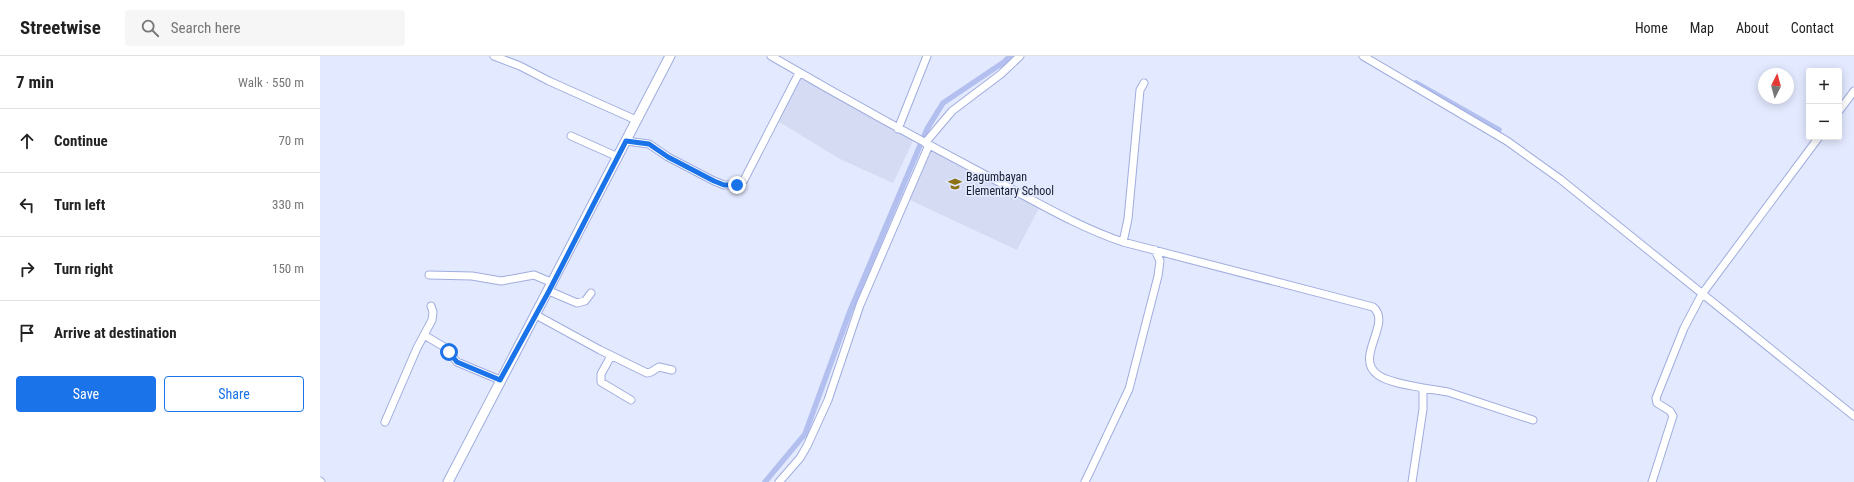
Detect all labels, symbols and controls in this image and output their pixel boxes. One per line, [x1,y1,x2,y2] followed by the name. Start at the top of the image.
[125,10,405,46] search box
[20,16,101,39] text: Streetwise
[139,17,161,39] icon: search
[171,19,241,37] text: Search here
[1635,20,1668,36] text: Home
[1690,20,1714,36] text: Map
[1736,20,1769,36] text: About
[1791,20,1834,36] text: Contact
[1758,68,1794,104] north arrow
[1806,68,1842,140] map controls
[1806,68,1842,104] button: +
[16,72,54,92] text: 7 min
[238,75,304,90] text: Walk · 550 m
[1806,104,1842,140] button: −
[16,130,38,152] icon: ahead
[54,132,108,150] text: Continue
[278,133,304,148] text: 70 m
[966,170,1054,198] place label: Bagumbayan Elementary School
[728,176,746,194] route end
[947,176,963,192] school or university icon: Bagumbayan Elementary School
[16,194,38,216] icon: left
[54,196,105,214] text: Turn left
[272,197,304,212] text: 330 m
[16,258,38,280] icon: right
[54,260,113,278] text: Turn right
[272,261,304,276] text: 150 m
[16,322,38,344] icon: arrive
[54,324,177,342] text: Arrive at destination
[440,343,458,361] route start
[16,376,156,412] button: Save
[164,376,304,412] button: Share

